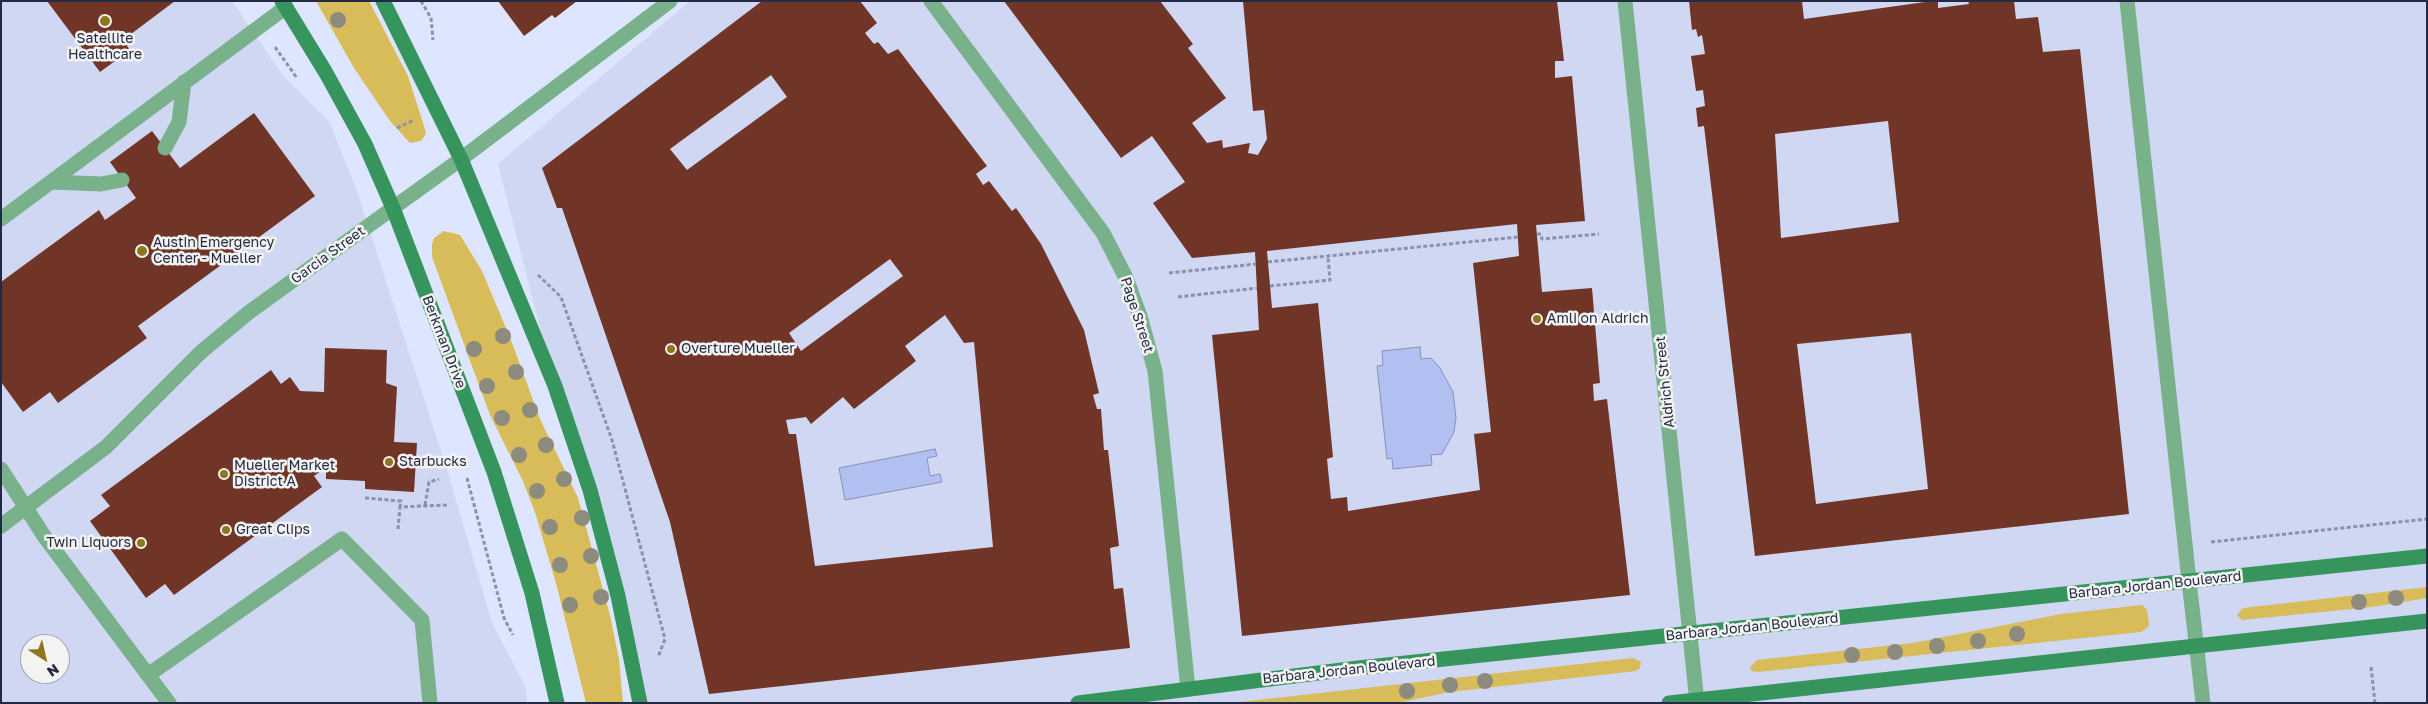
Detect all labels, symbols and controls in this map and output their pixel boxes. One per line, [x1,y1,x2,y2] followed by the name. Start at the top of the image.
[98,14,112,28] marker: Satellite Healthcare
[68,31,142,64] place label: Satellite Healthcare
[288,223,368,287] street label: Garcia Street
[153,235,274,268] place label: Austin Emergency Center - Mueller
[135,244,149,258] marker: Austin Emergency Center - Mueller
[1117,275,1157,355] street label: Page Street
[419,293,469,391] street label: Berkman Drive
[1547,311,1649,327] place label: Amli on Aldrich
[1531,313,1543,325] marker: Amli on Aldrich
[1652,335,1678,429] street label: Aldrich Street
[681,341,795,357] place label: Overture Mueller
[665,343,677,355] marker: Overture Mueller
[399,454,467,470] place label: Starbucks
[383,456,395,468] marker: Starbucks
[234,458,335,491] place label: Mueller Market District A
[218,468,230,480] marker: Mueller Market District A
[236,522,310,538] place label: Great Clips
[220,524,232,536] marker: Great Clips
[46,535,131,551] place label: Twin Liquors
[135,537,147,549] marker: Twin Liquors
[2068,568,2242,602] street label: Barbara Jordan Boulevard
[1665,610,1839,644] street label: Barbara Jordan Boulevard
[20,634,70,684] north arrow
[1262,653,1436,687] street label: Barbara Jordan Boulevard
[44,661,63,681] text: N

